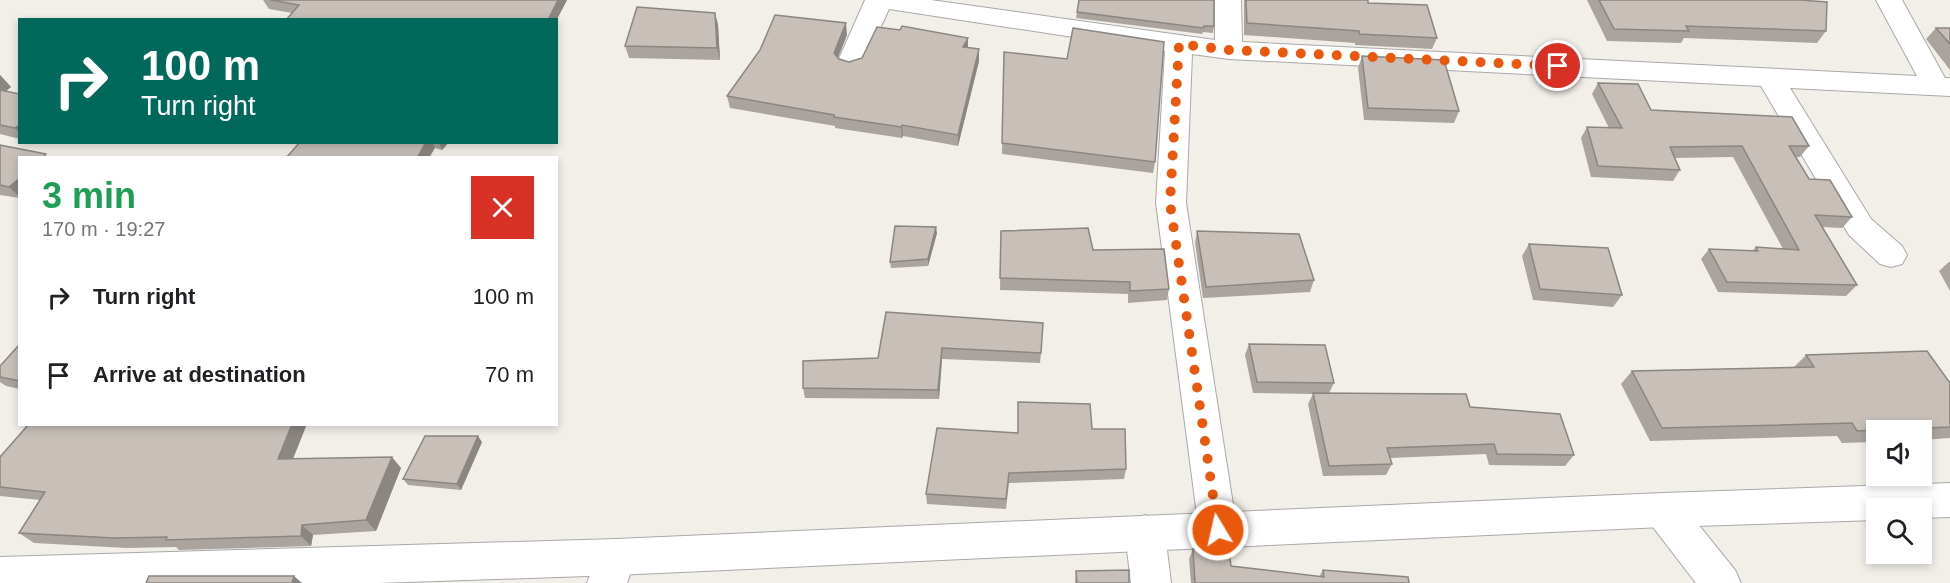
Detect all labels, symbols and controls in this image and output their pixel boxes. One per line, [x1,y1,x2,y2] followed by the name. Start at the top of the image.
[1532,40,1583,91] pin
[42,42,120,120] icon: right
[141,42,260,89] text: 100 m
[1541,49,1574,82] icon: arrive
[141,91,256,121] text: Turn right
[42,175,136,216] text: 3 min
[471,176,534,239] button: close
[42,218,165,240] text: 170 m · 19:27
[42,281,75,314] icon: right
[93,284,195,309] text: Turn right
[473,284,534,309] text: 100 m
[42,359,75,392] icon: arrive
[93,362,306,387] text: Arrive at destination
[485,362,534,387] text: 70 m
[1866,420,1932,564] map controls
[1866,420,1932,486] button: sound
[1186,498,1250,562] position arrow
[1866,498,1932,564] button: search

